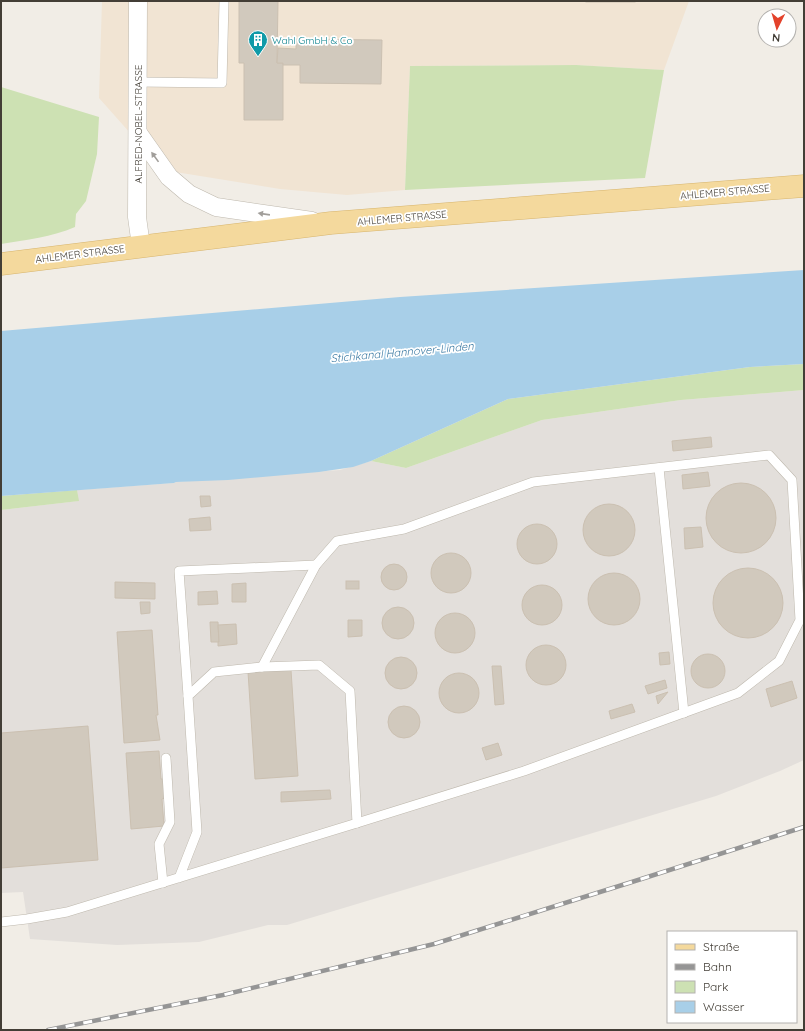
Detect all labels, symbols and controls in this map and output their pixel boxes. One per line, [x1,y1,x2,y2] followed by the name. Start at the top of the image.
[757,8,797,48] north arrow
[247,29,269,57] building icon: Wahl GmbH & Co
[771,31,781,45] text: N
[272,34,353,47] place label: Wahl GmbH & Co
[132,64,145,184] street label: ALFRED-NOBEL-STRASSE
[150,151,159,162] one-way arrow
[680,182,771,202] street label: AHLEMER STRASSE
[357,208,448,228] street label: AHLEMER STRASSE
[258,211,270,217] one-way arrow
[35,242,126,266] street label: AHLEMER STRASSE
[330,339,475,365] water label: Stichkanal Hannover-Linden
[667,931,797,1023] legend
[703,939,740,954] text: Straße
[703,959,732,974] text: Bahn
[703,979,728,994] text: Park
[703,999,745,1014] text: Wasser

